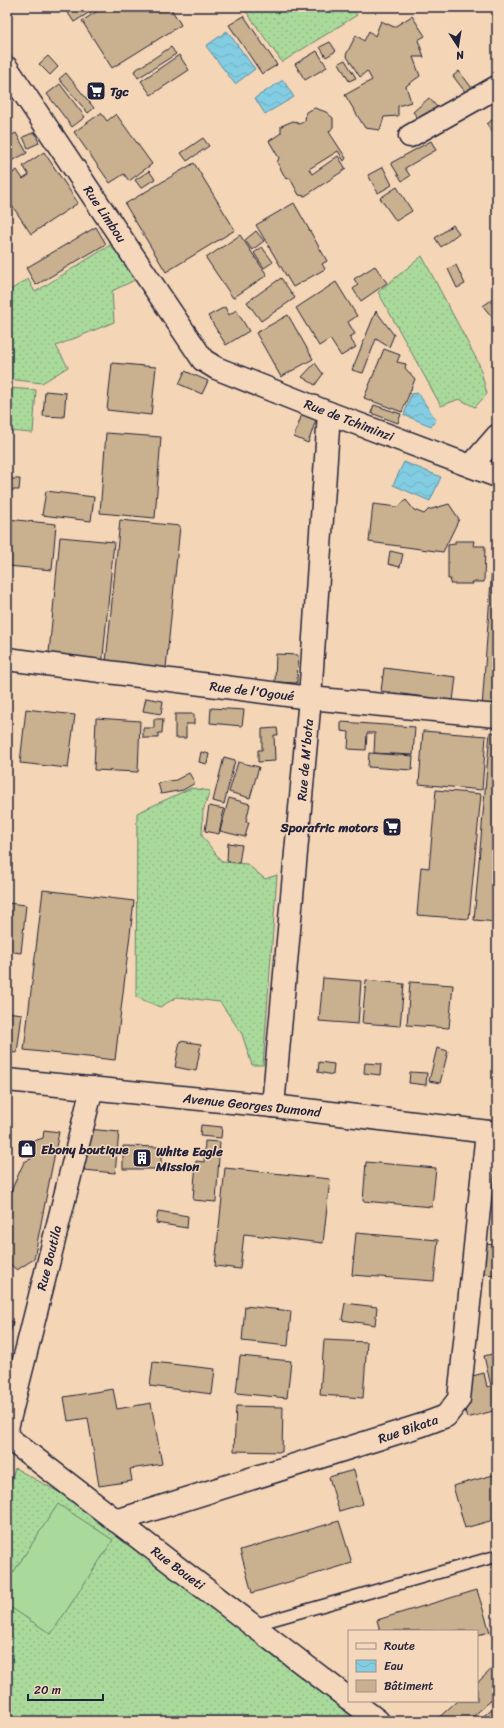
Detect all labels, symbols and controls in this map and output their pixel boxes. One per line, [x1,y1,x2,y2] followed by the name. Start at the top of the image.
[438,26,478,66] north arrow
[454,45,467,65] text: N
[85,80,107,102] supermarket icon: Tgc
[110,80,130,103] place label: Tgc
[77,181,133,247] street label: Rue Limbou
[301,392,398,448] street label: Rue de Tchiminzi
[208,674,296,708] street label: Rue de l'Ogoué
[290,718,320,802] street label: Rue de M'bota
[280,816,379,839] place label: Sporafric motors
[381,816,403,838] supermarket icon: Sporafric motors
[181,1086,323,1124] street label: Avenue Georges Dumond
[16,1138,38,1160] shop icon: Ebony boutique
[41,1138,129,1161] place label: Ebony boutique
[155,1140,223,1178] place label: White Eagle Mission
[131,1147,153,1169] building icon: White Eagle Mission
[30,1223,68,1293] street label: Rue Boutila
[375,1408,442,1450] street label: Rue Bikata
[146,1540,210,1596] street label: Rue Boueti
[348,1630,478,1702] legend
[384,1635,415,1657] text: Route
[384,1655,404,1677] text: Eau
[384,1675,433,1697] text: Bâtiment
[28,1676,103,1702] scale bar
[34,1679,61,1701] text: 20 m

